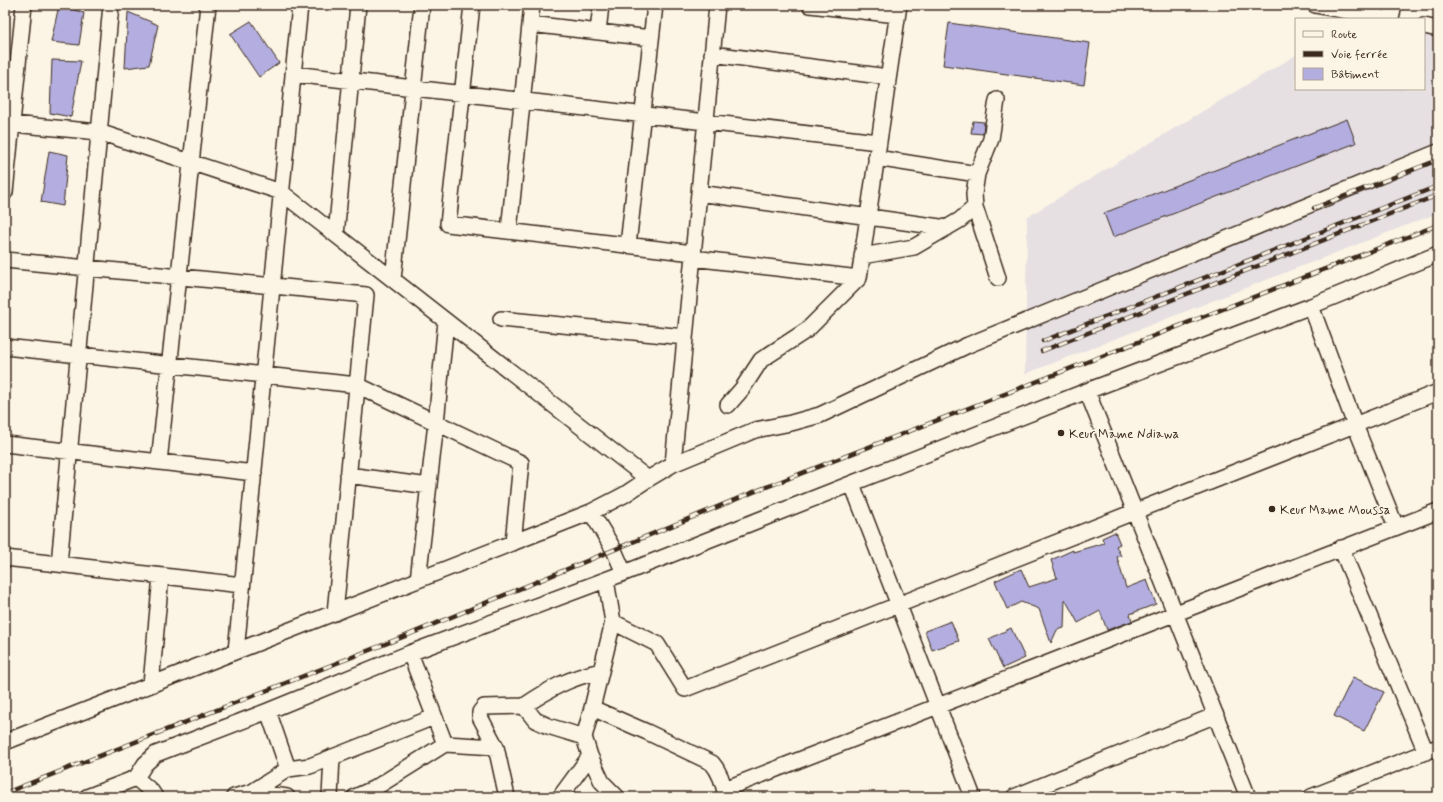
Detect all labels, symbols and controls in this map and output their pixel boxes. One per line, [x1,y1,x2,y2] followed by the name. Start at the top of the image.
[1295,18,1425,90] legend
[1331,27,1357,43] text: Route
[1331,47,1388,63] text: Voie ferrée
[1331,67,1380,83] text: Bâtiment
[1069,426,1180,443] place label: Keur Mame Ndiawa
[1056,428,1066,438] marker: Keur Mame Ndiawa
[1280,502,1391,519] place label: Keur Mame Moussa
[1267,504,1277,514] marker: Keur Mame Moussa

